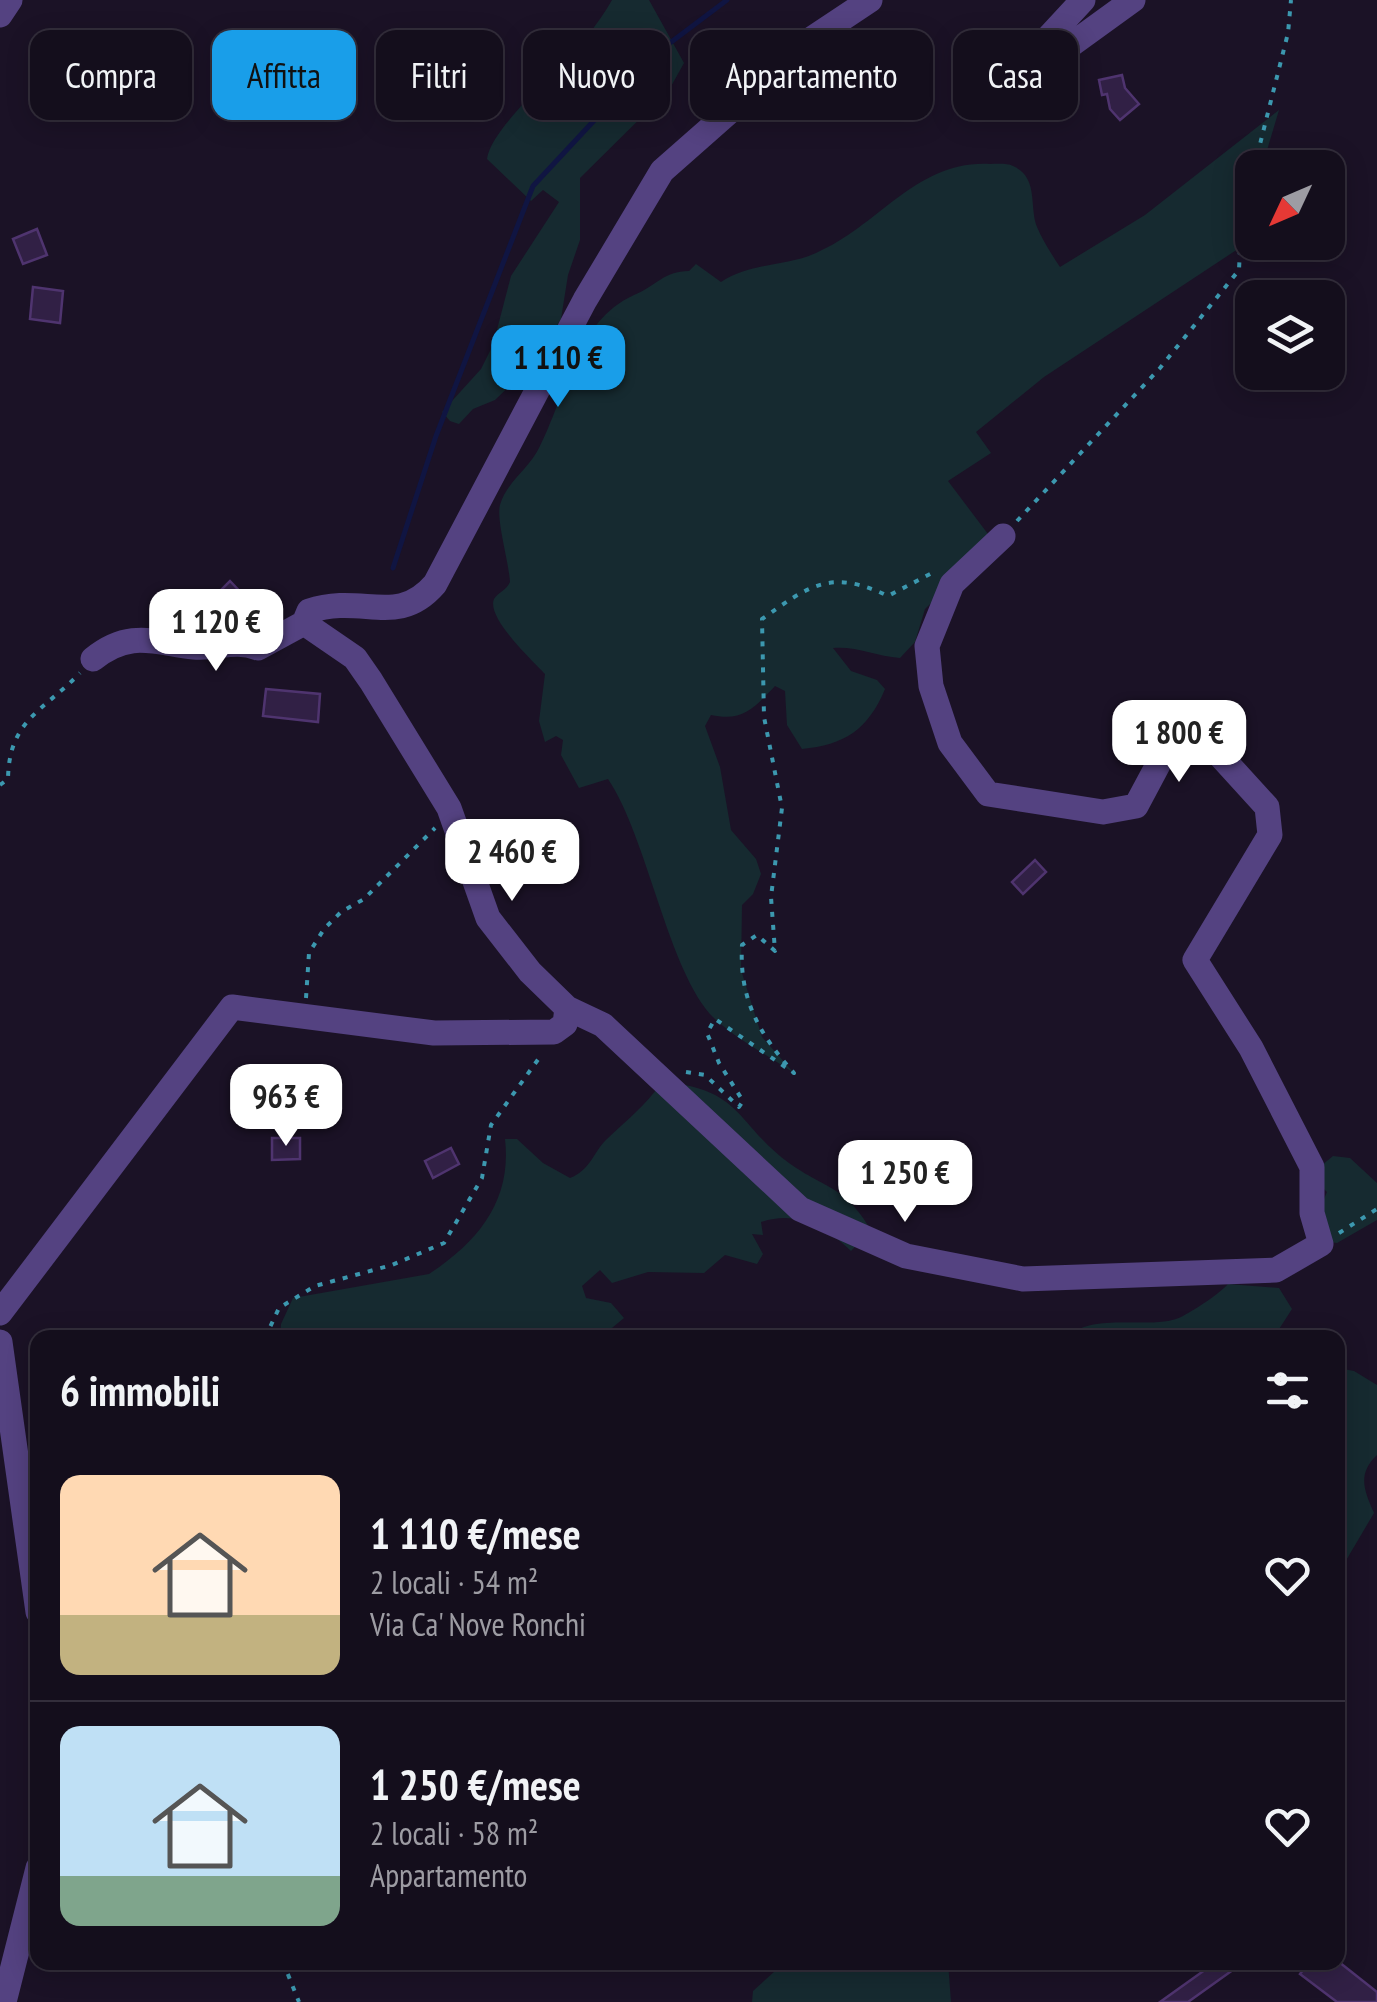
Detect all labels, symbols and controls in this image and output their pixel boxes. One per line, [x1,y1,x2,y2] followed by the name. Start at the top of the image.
[30,30,192,120] chip: Compra
[212,30,356,120] chip: Affitta
[376,30,503,120] chip: Filtri
[523,30,670,120] chip: Nuovo
[690,30,933,120] chip: Appartamento
[953,30,1078,120] chip: Casa
[1235,150,1345,260] north arrow
[1235,150,1345,390] map controls
[1235,280,1345,390] button: layers
[466,325,650,410] pin: 1 110 €
[513,336,603,378] text: 1 110 €
[124,589,308,674] pin: 1 120 €
[171,600,261,642] text: 1 120 €
[1087,700,1271,785] pin: 1 800 €
[1134,711,1224,753] text: 1 800 €
[420,819,604,904] pin: 2 460 €
[467,830,557,872] text: 2 460 €
[216,1064,356,1149] pin: 963 €
[252,1075,320,1117] text: 963 €
[813,1140,997,1225] pin: 1 250 €
[860,1151,950,1193] text: 1 250 €
[60,1363,220,1418] text: 6 immobili
[1260,1363,1315,1418] icon: filters
[370,1506,581,1561] text: 1 110 €/mese
[140,1515,260,1635] icon: home
[1260,1548,1315,1603] icon: heart
[370,1561,538,1603] text: 2 locali · 54 m²
[370,1603,586,1645] text: Via Ca' Nove Ronchi
[370,1757,581,1812] text: 1 250 €/mese
[140,1766,260,1886] icon: home
[1260,1799,1315,1854] icon: heart
[370,1812,538,1854] text: 2 locali · 58 m²
[370,1854,527,1896] text: Appartamento

